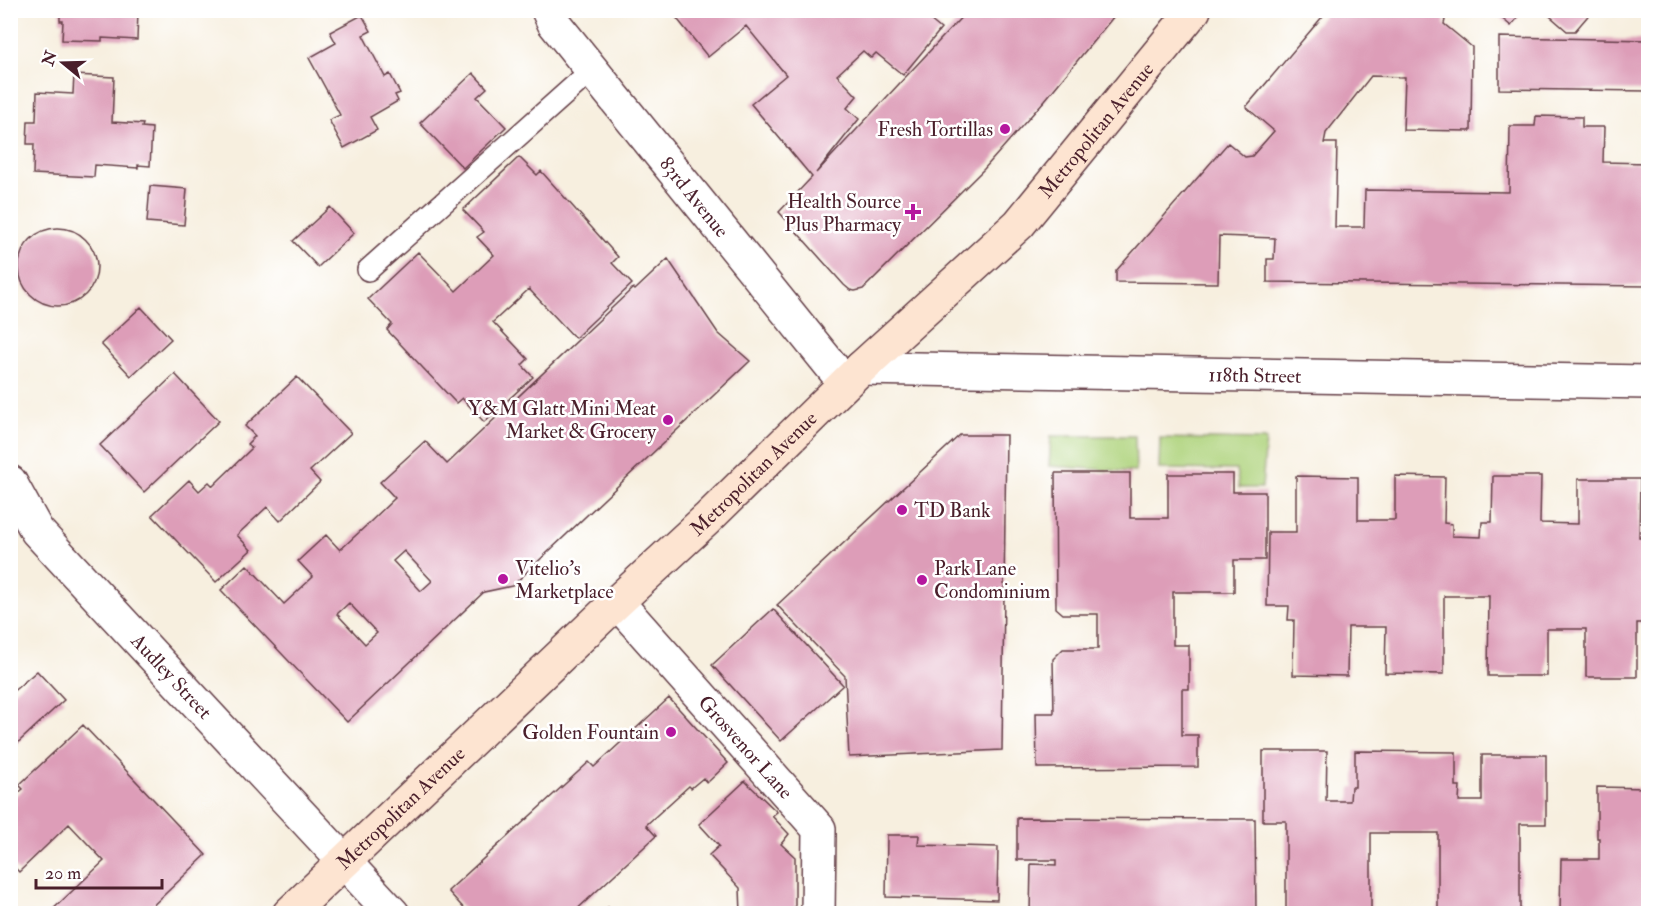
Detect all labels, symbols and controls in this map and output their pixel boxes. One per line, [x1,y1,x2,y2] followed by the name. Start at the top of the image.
[33,33,93,93] north arrow
[38,48,62,69] text: N
[1033,57,1159,203] street label: Metropolitan Avenue
[877,117,993,142] place label: Fresh Tortillas
[998,122,1012,136] marker: Fresh Tortillas
[654,152,734,243] street label: 83rd Avenue
[784,189,902,237] place label: Health Source Plus Pharmacy
[906,205,920,219] marker: Health Source Plus Pharmacy
[1208,362,1302,389] street label: 118th Street
[468,396,657,444] place label: Y&M Glatt Mini Meat Market & Grocery
[685,406,822,542] street label: Metropolitan Avenue
[661,413,675,427] marker: Y&M Glatt Mini Meat Market & Grocery
[914,498,991,523] place label: TD Bank
[895,503,909,517] marker: TD Bank
[515,556,614,605] place label: Vitelio's Marketplace
[934,556,1051,604] place label: Park Lane Condominium
[496,572,510,586] marker: Vitelio's Marketplace
[915,573,929,587] marker: Park Lane Condominium
[125,628,218,725] street label: Audley Street
[693,690,798,804] street label: Grosvenor Lane
[522,720,659,745] place label: Golden Fountain
[664,725,678,739] marker: Golden Fountain
[331,741,470,875] street label: Metropolitan Avenue
[36,852,162,890] scale bar
[45,862,81,885] text: 20 m

